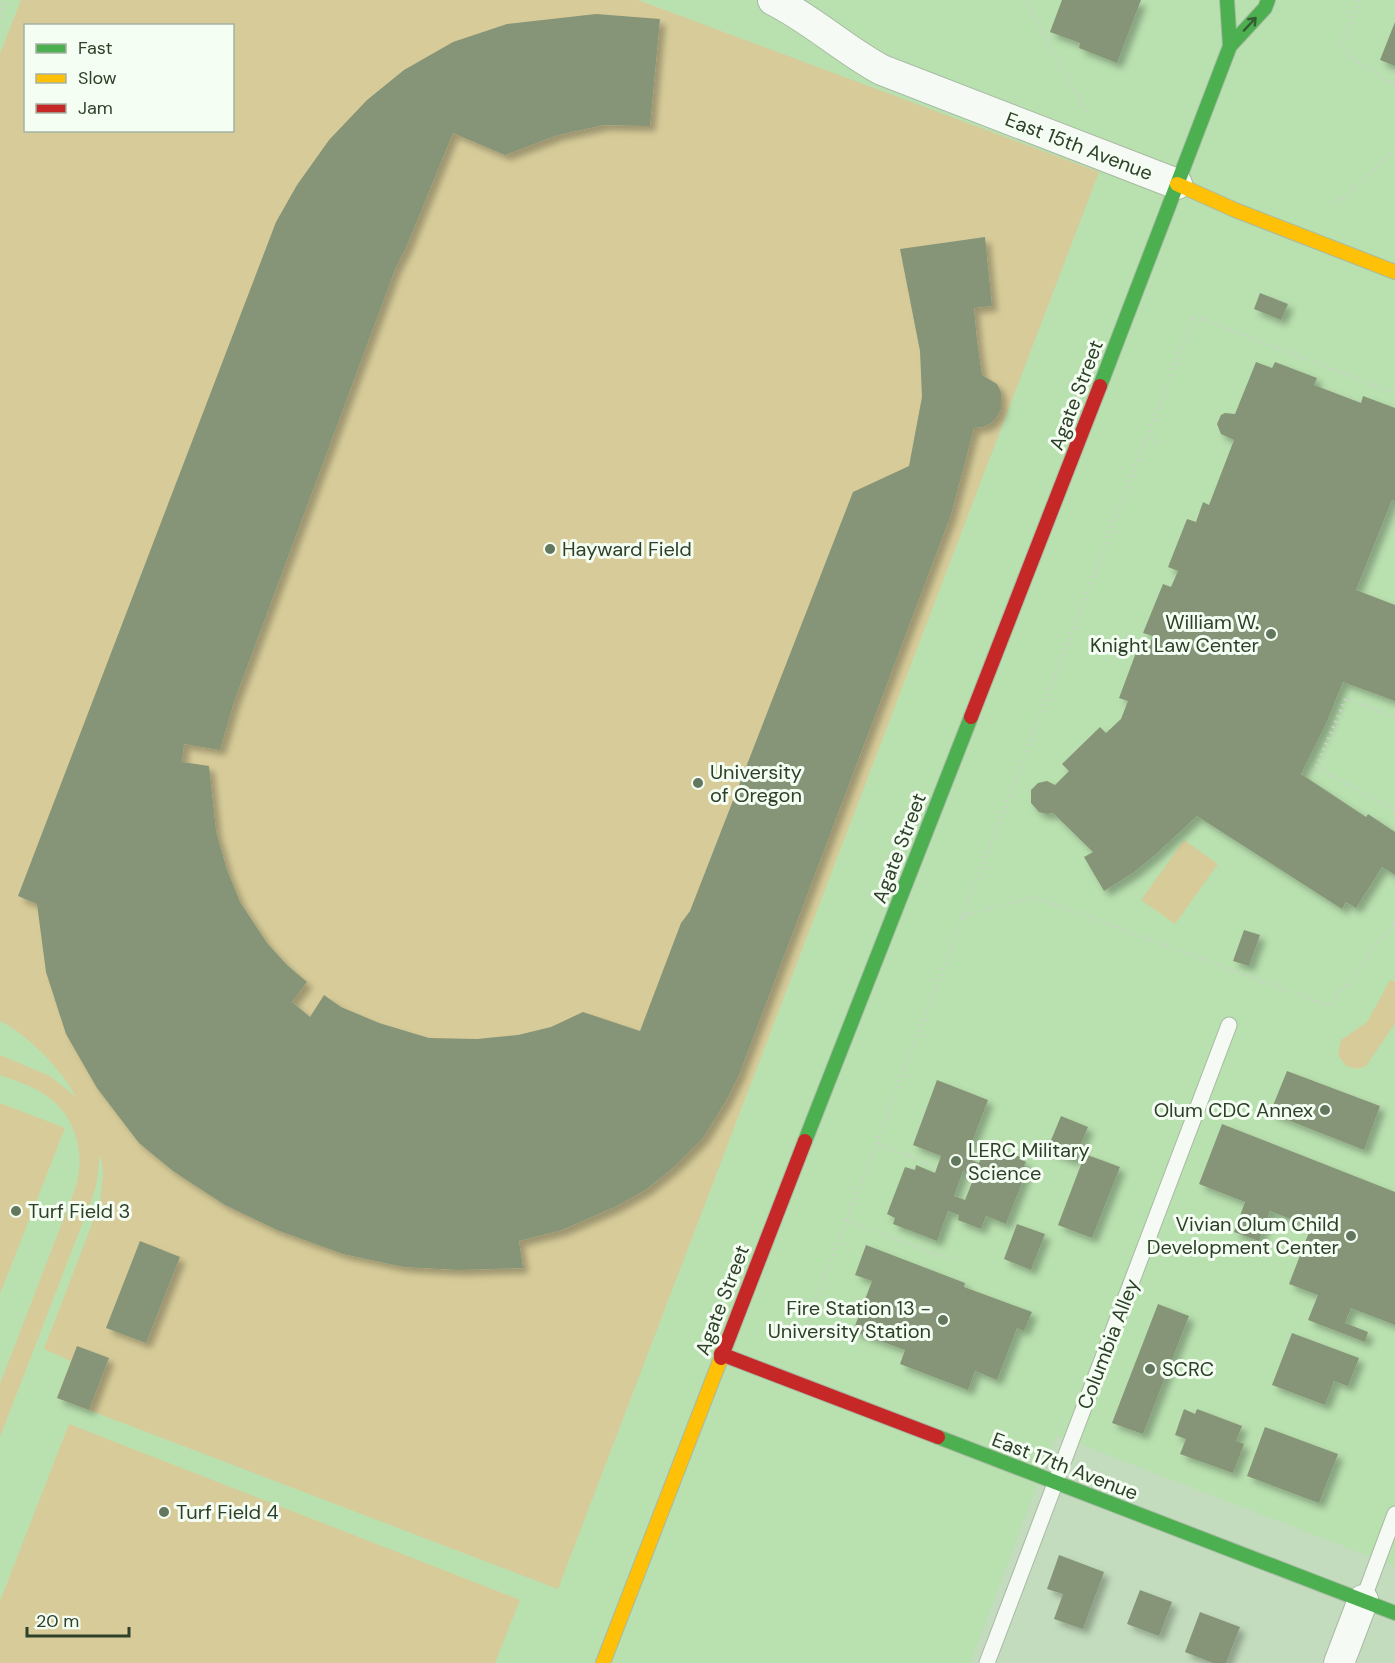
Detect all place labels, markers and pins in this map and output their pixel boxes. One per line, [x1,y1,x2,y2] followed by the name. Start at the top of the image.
[562,536,692,562] place label: Hayward Field
[543,542,557,556] marker: Hayward Field
[1090,609,1259,658] place label: William W. Knight Law Center
[1264,627,1278,641] marker: William W. Knight Law Center
[710,759,802,808] place label: University of Oregon
[691,776,705,790] marker: University of Oregon
[1154,1097,1313,1123] place label: Olum CDC Annex
[1318,1103,1332,1117] marker: Olum CDC Annex
[968,1137,1090,1186] place label: LERC Military Science
[949,1154,963,1168] marker: LERC Military Science
[28,1198,130,1224] place label: Turf Field 3
[9,1204,23,1218] marker: Turf Field 3
[1147,1211,1339,1260] place label: Vivian Olum Child Development Center
[1344,1229,1358,1243] marker: Vivian Olum Child Development Center
[768,1295,931,1344] place label: Fire Station 13 - University Station
[936,1313,950,1327] marker: Fire Station 13 - University Station
[1162,1356,1214,1382] place label: SCRC
[1143,1362,1157,1376] marker: SCRC
[176,1499,279,1525] place label: Turf Field 4
[157,1505,171,1519] marker: Turf Field 4

